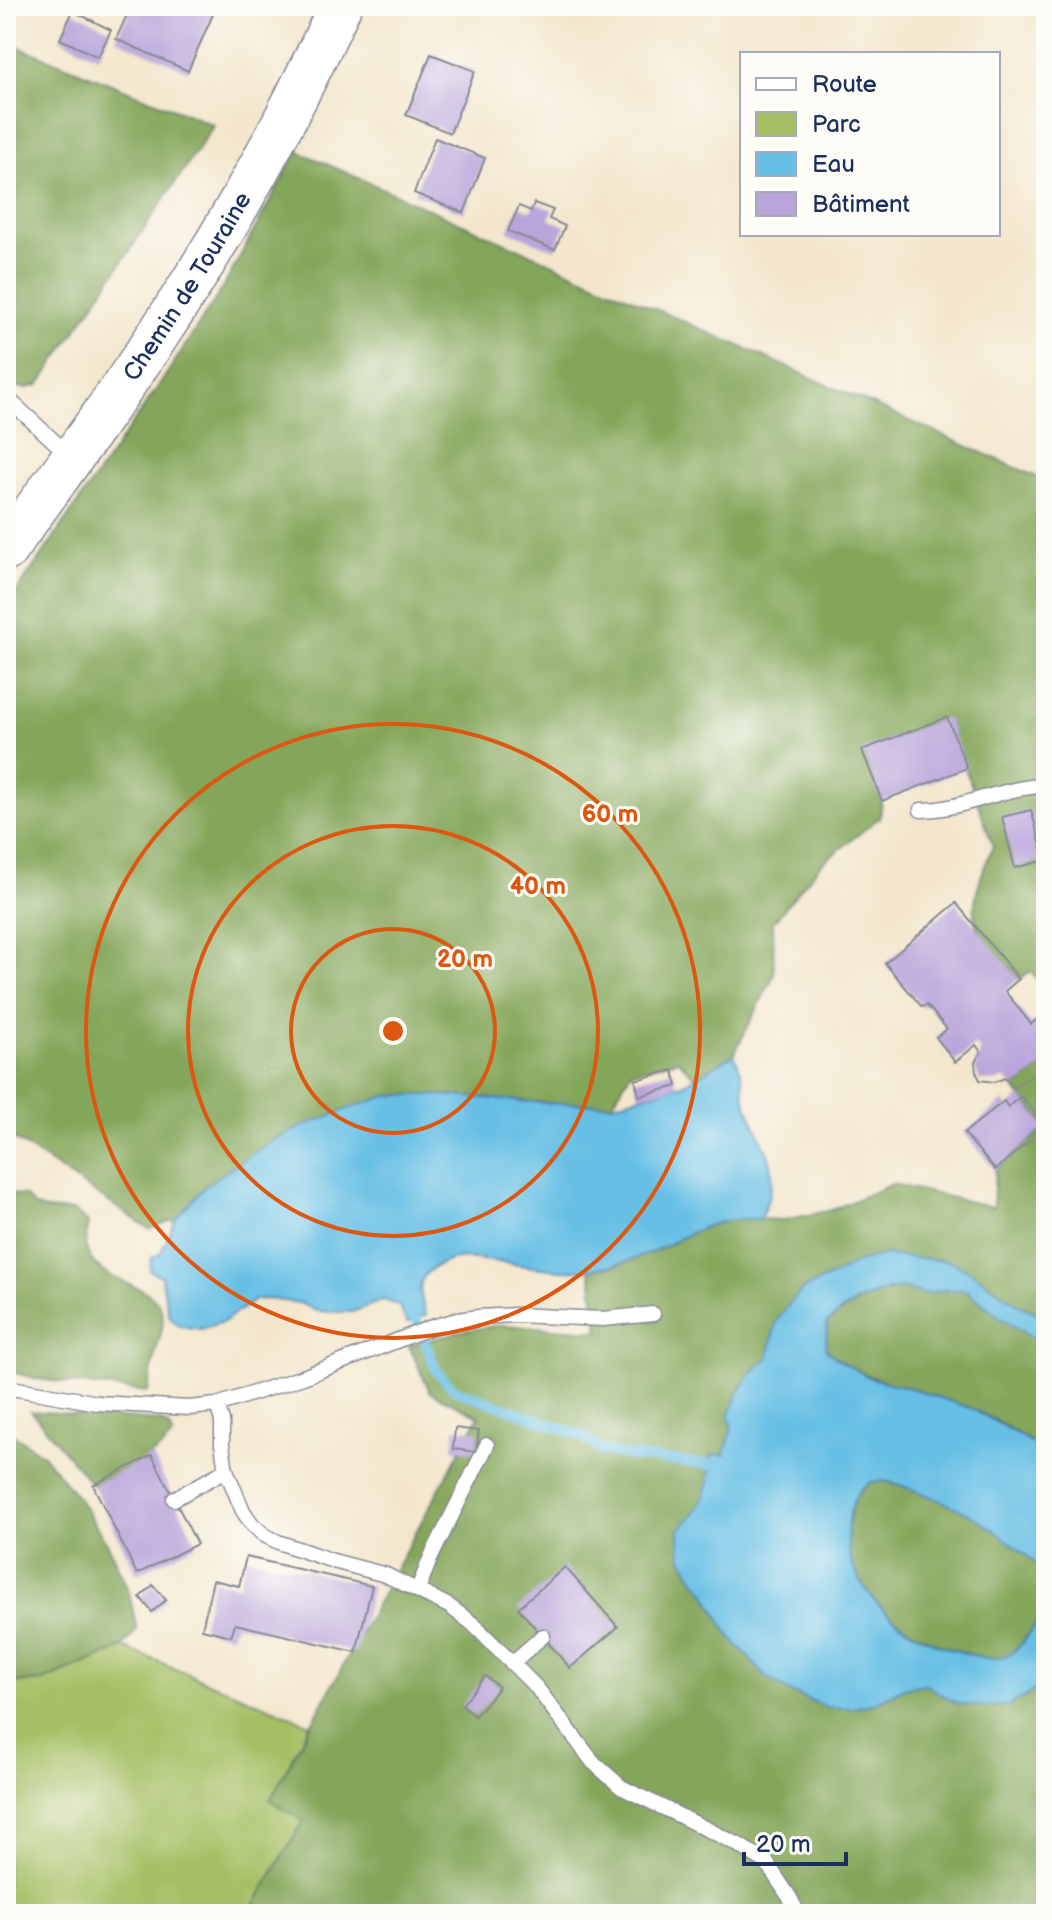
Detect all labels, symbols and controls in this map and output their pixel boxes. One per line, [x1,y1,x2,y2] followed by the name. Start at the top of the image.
[740,52,1000,236] legend
[812,70,877,99] text: Route
[812,110,861,139] text: Parc
[812,150,855,179] text: Eau
[117,187,257,386] street label: Chemin de Touraine
[812,190,911,219] text: Bâtiment
[582,800,638,829] text: 60 m
[510,872,566,901] text: 40 m
[437,945,493,974] text: 20 m
[379,1017,407,1045] centre of rings
[744,1816,846,1866] scale bar
[756,1830,811,1859] text: 20 m

